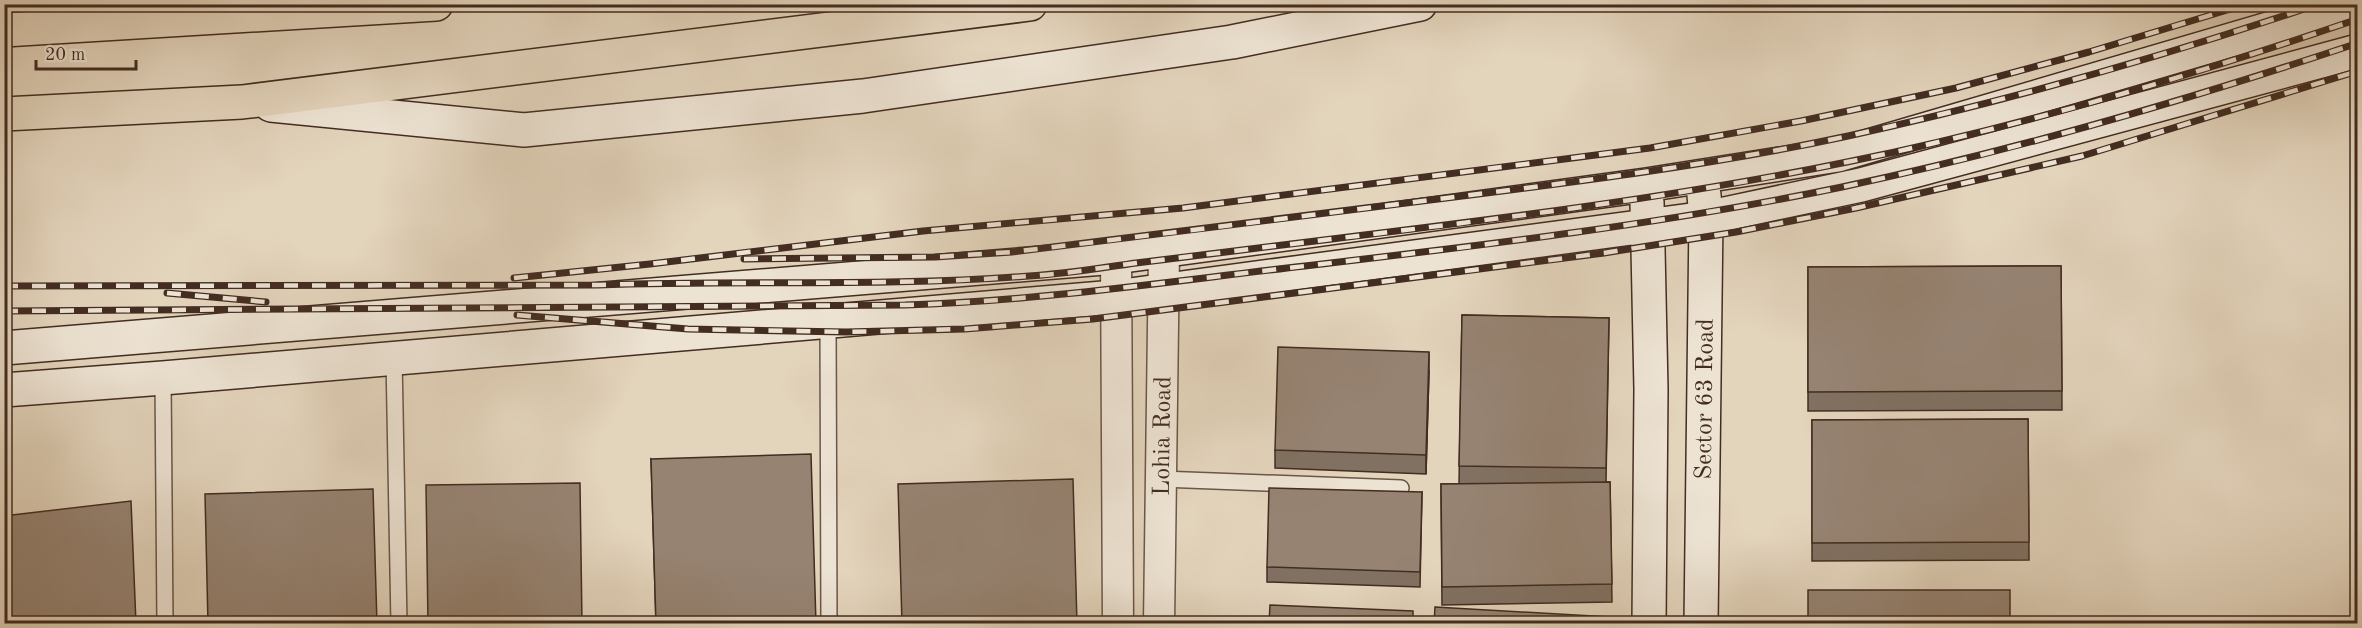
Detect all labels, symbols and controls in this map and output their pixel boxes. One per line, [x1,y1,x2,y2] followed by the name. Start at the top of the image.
[36,33,136,71] scale bar
[45,46,85,64] text: 20 m
[1693,318,1719,480] street label: Sector 63 Road
[1151,376,1176,496] street label: Lohia Road

